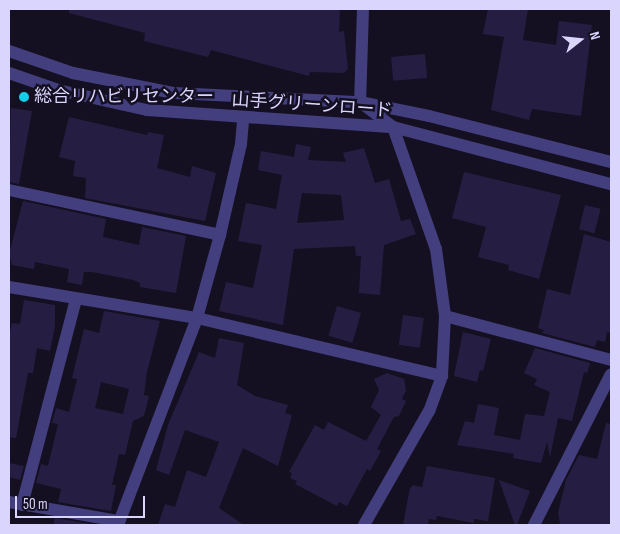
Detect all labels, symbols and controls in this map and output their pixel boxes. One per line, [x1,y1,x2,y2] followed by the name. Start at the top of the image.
[555,15,605,65] north arrow
[586,30,604,42] text: N
[34,86,214,108] place label: 総合リハビリセンター
[230,90,394,122] street label: 山手グリーンロード
[18,91,30,103] marker: 総合リハビリセンター
[18,486,148,518] scale bar
[23,495,48,514] text: 50 m

